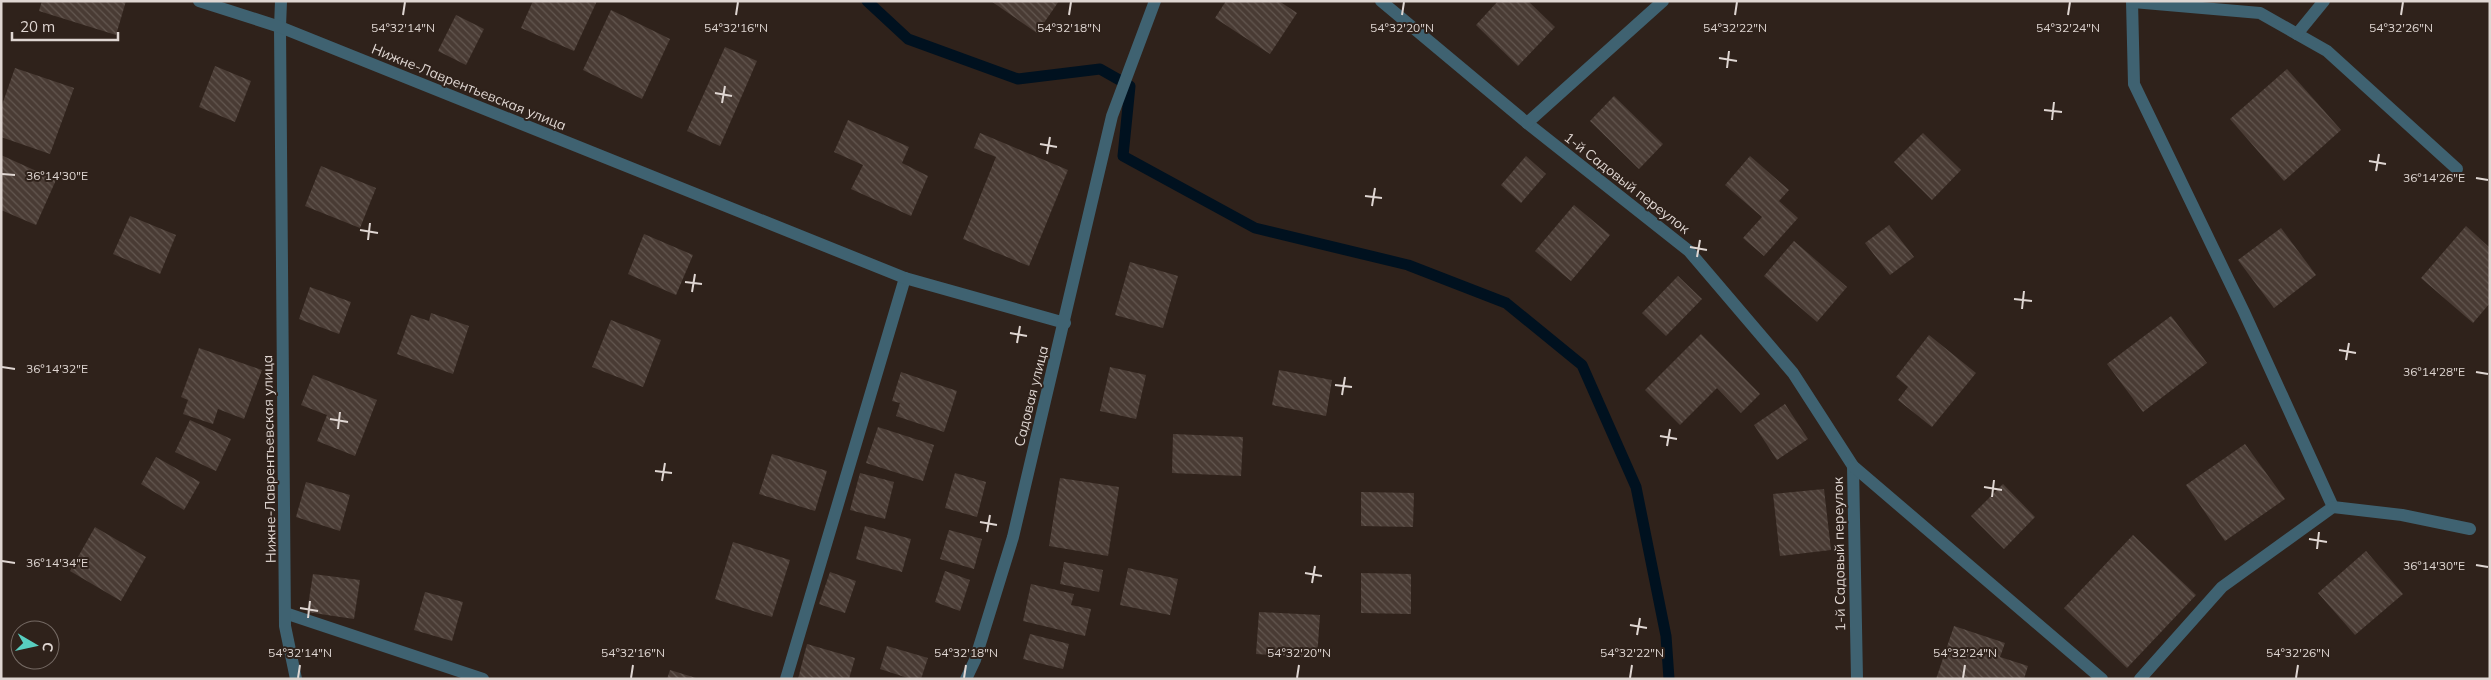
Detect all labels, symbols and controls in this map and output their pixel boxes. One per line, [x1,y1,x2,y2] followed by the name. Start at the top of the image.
[12,10,119,42] scale bar
[20,17,55,36] text: 20 m
[371,20,435,35] text: 54°32'14"N
[704,20,768,35] text: 54°32'16"N
[1037,20,1101,35] text: 54°32'18"N
[1370,20,1434,35] text: 54°32'20"N
[1703,20,1767,35] text: 54°32'22"N
[2036,20,2100,35] text: 54°32'24"N
[2369,20,2433,35] text: 54°32'26"N
[369,40,569,134] street label: Нижне-Лаврентьевская улица
[1561,128,1694,238] street label: 1-й Садовый переулок
[26,168,88,183] text: 36°14'30"E
[2403,170,2465,185] text: 36°14'26"E
[1010,344,1052,448] street label: Садовая улица
[258,355,280,563] street label: Нижне-Лаврентьевская улица
[26,361,88,376] text: 36°14'32"E
[2403,364,2465,379] text: 36°14'28"E
[1829,476,1849,631] street label: 1-й Садовый переулок
[26,555,88,570] text: 36°14'34"E
[2403,558,2465,573] text: 36°14'30"E
[10,620,60,670] north arrow
[38,641,57,653] text: С
[268,645,332,660] text: 54°32'14"N
[601,645,665,660] text: 54°32'16"N
[934,645,998,660] text: 54°32'18"N
[1267,645,1331,660] text: 54°32'20"N
[1600,645,1664,660] text: 54°32'22"N
[1933,645,1997,660] text: 54°32'24"N
[2266,645,2330,660] text: 54°32'26"N

